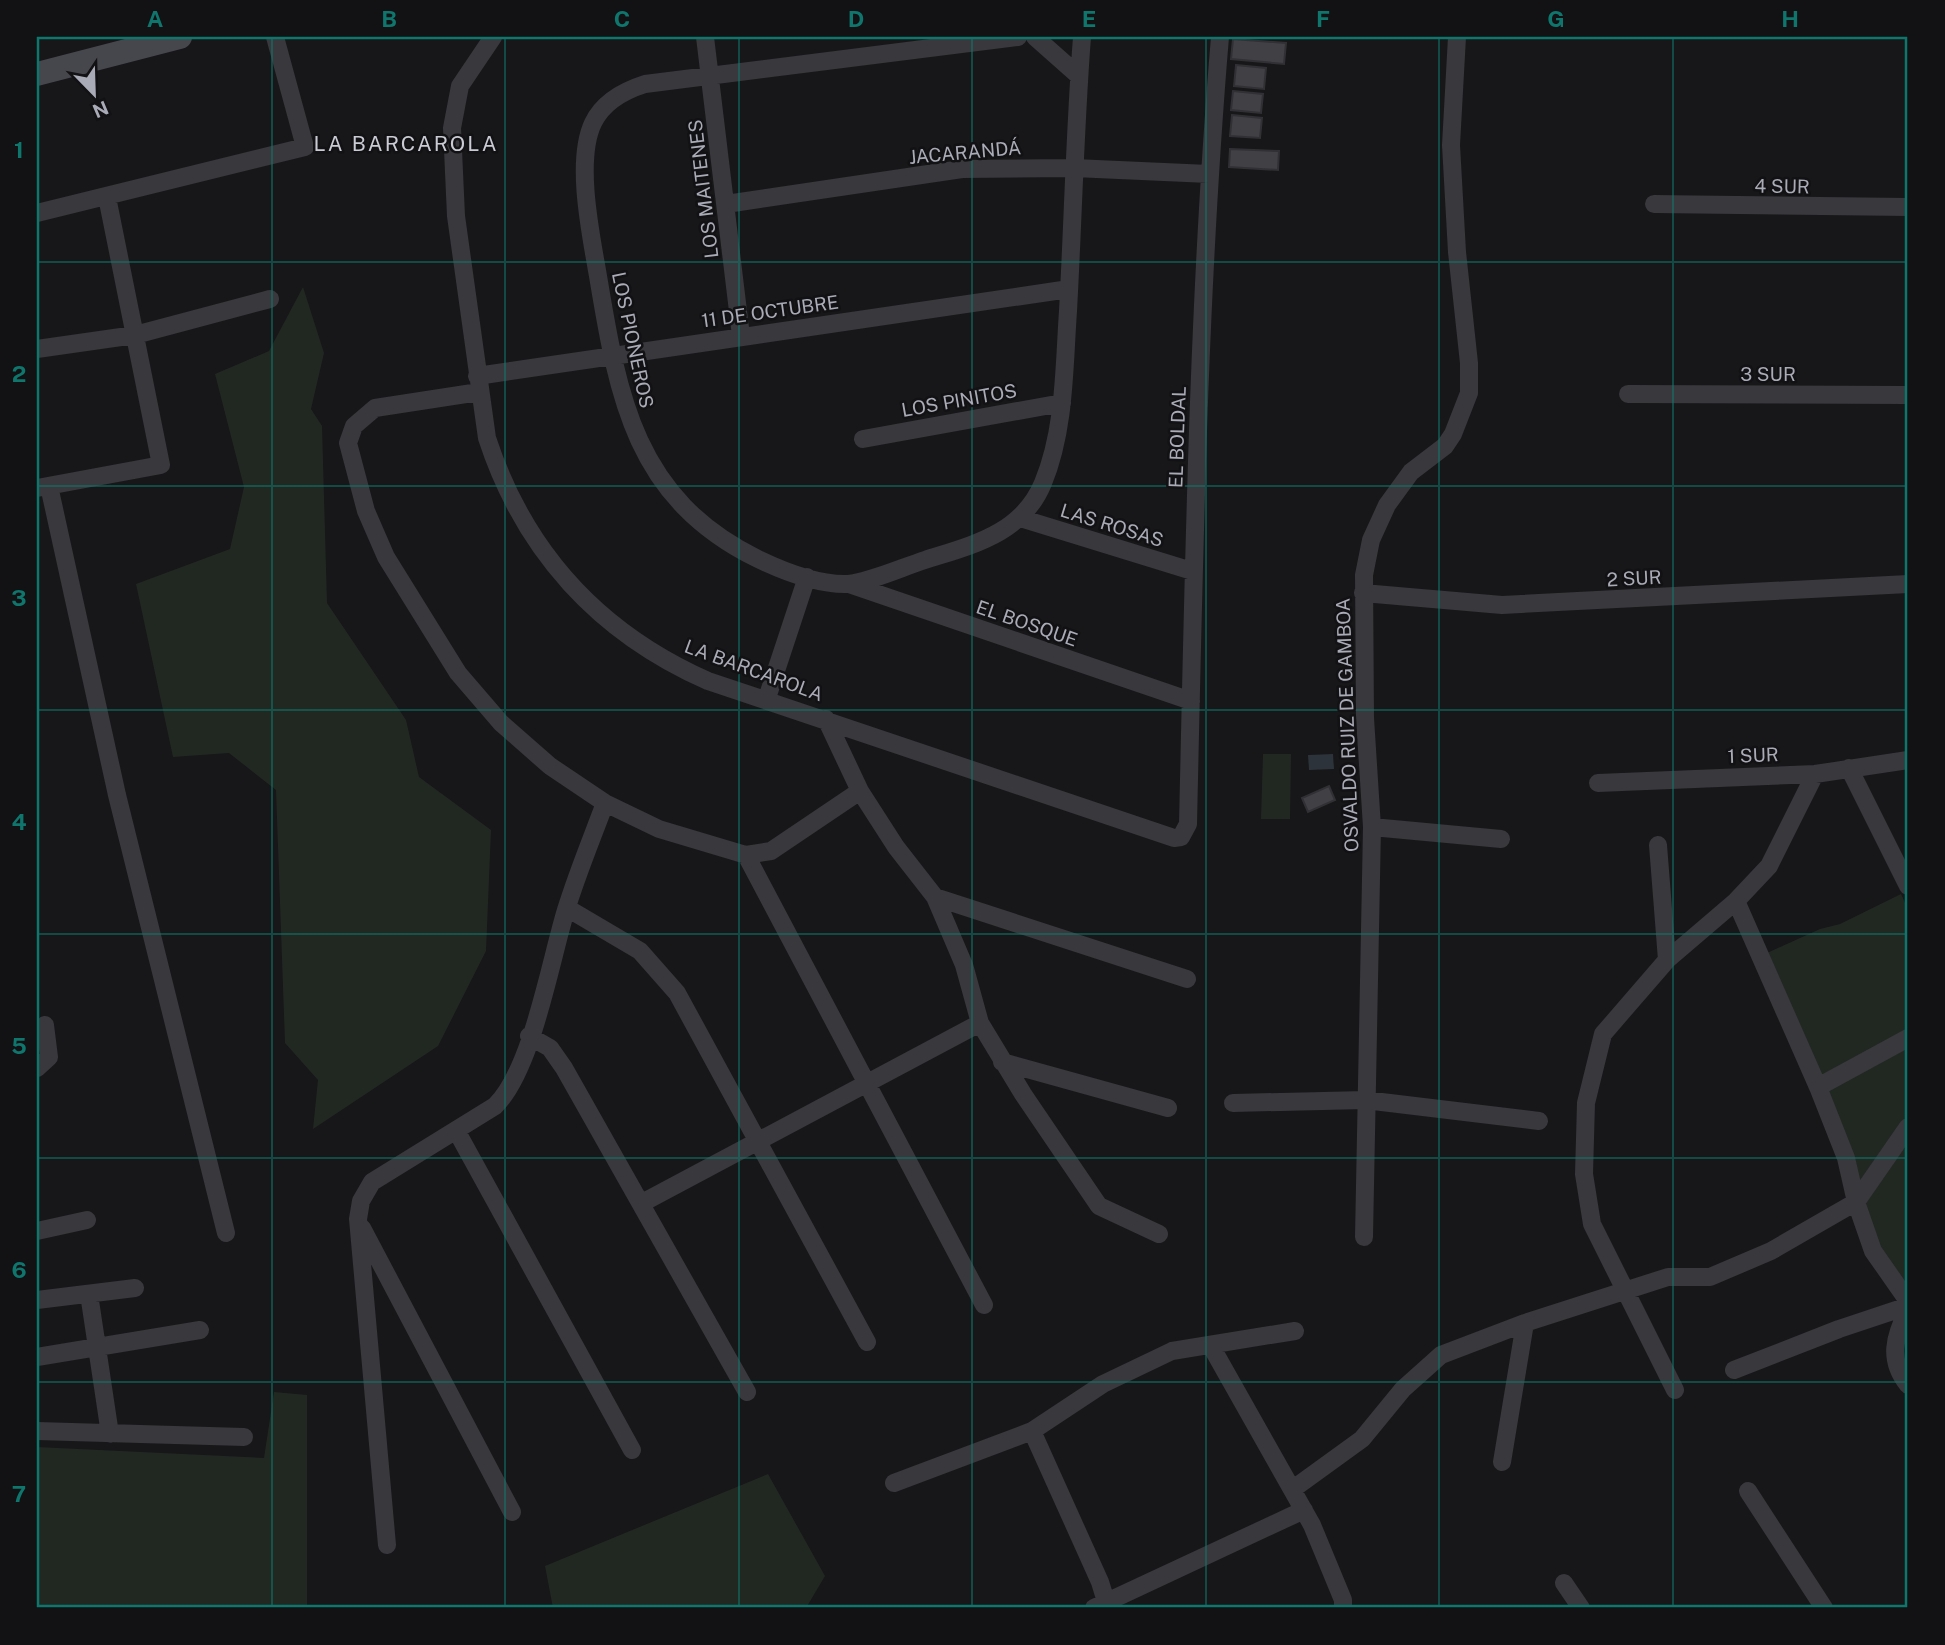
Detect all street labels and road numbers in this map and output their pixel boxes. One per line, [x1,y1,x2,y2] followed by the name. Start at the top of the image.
[684,118,722,260] street label: LOS MAITENES
[908,136,1022,168] street label: JACARANDÁ
[1754,175,1810,197] street label: 4 SUR
[608,270,658,410] street label: LOS PIONEROS
[700,290,840,332] street label: 11 DE OCTUBRE
[1740,363,1796,385] street label: 3 SUR
[900,379,1018,421] street label: LOS PINITOS
[1164,386,1190,488] street label: EL BOLDAL
[1058,499,1166,551] street label: LAS ROSAS
[1606,566,1662,590] street label: 2 SUR
[974,595,1080,651] street label: EL BOSQUE
[1332,598,1362,852] street label: OSVALDO RUIZ DE GAMBOA
[682,635,826,705] street label: LA BARCAROLA
[1727,743,1779,767] street label: 1 SUR

